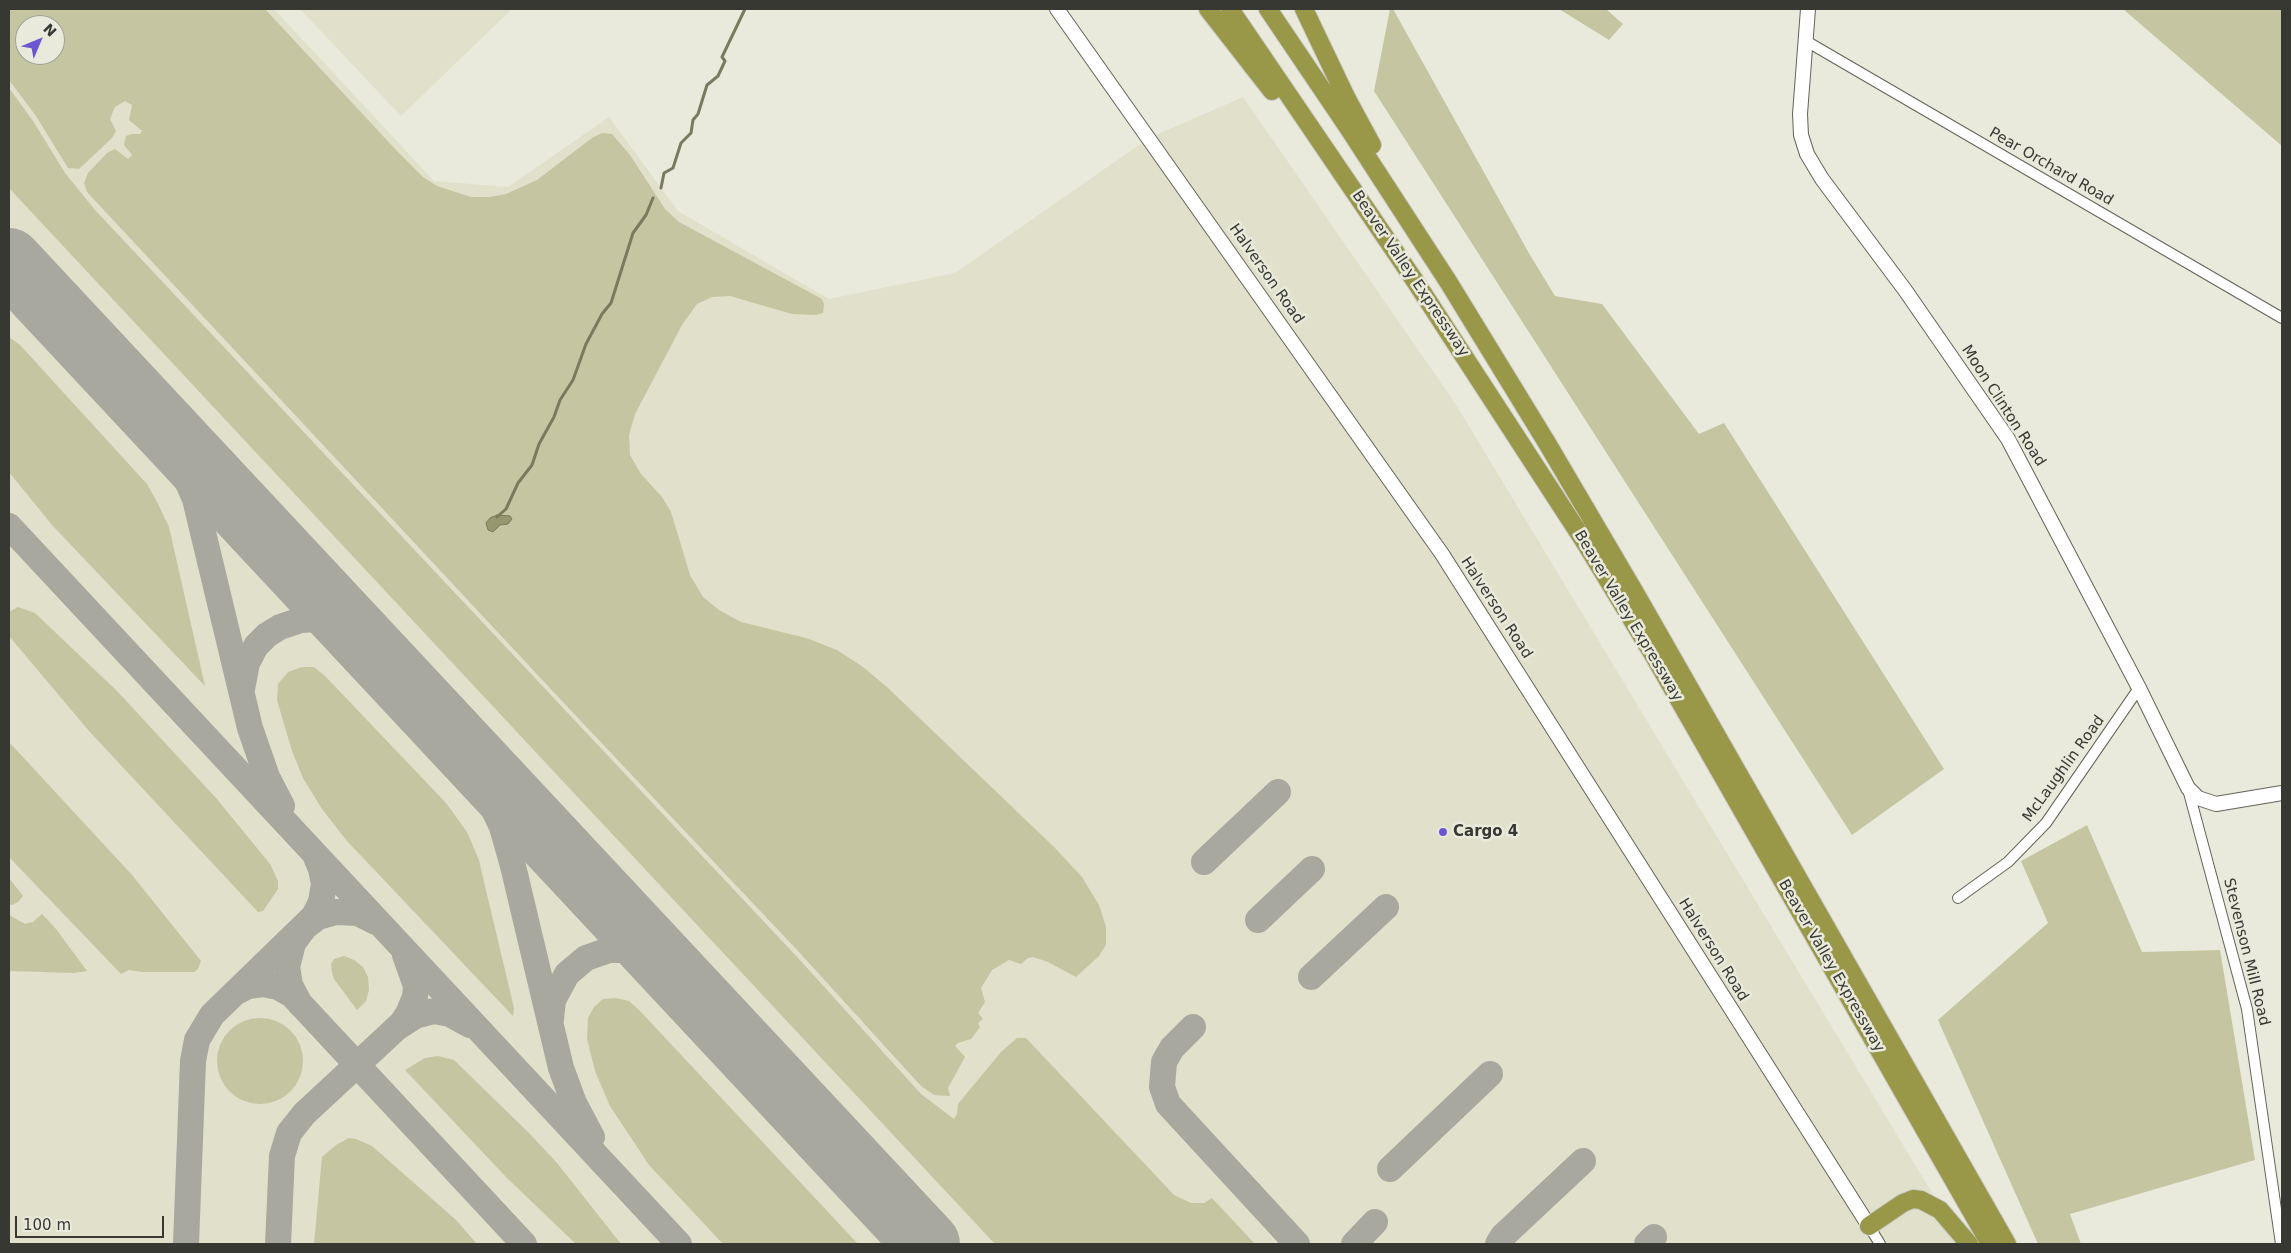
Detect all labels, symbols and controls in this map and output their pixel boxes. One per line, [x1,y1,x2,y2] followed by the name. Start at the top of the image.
[15,15,65,65] north arrow
[40,20,60,40] text: N
[1986,124,2116,210] street label: Pear Orchard Road
[1348,188,1472,360] street label: Beaver Valley Expressway
[1225,221,1307,327] street label: Halverson Road
[1957,342,2049,470] street label: Moon Clinton Road
[1570,527,1686,705] street label: Beaver Valley Expressway
[1456,554,1536,662] street label: Halverson Road
[2019,712,2109,826] street label: McLaughlin Road
[1453,823,1518,841] place label: Cargo 4
[1437,826,1449,838] marker: Cargo 4
[2219,876,2273,1028] street label: Stevenson Mill Road
[1774,877,1888,1055] street label: Beaver Valley Expressway
[1674,895,1752,1005] street label: Halverson Road
[18,1206,166,1238] scale bar
[23,1216,71,1234] text: 100 m

